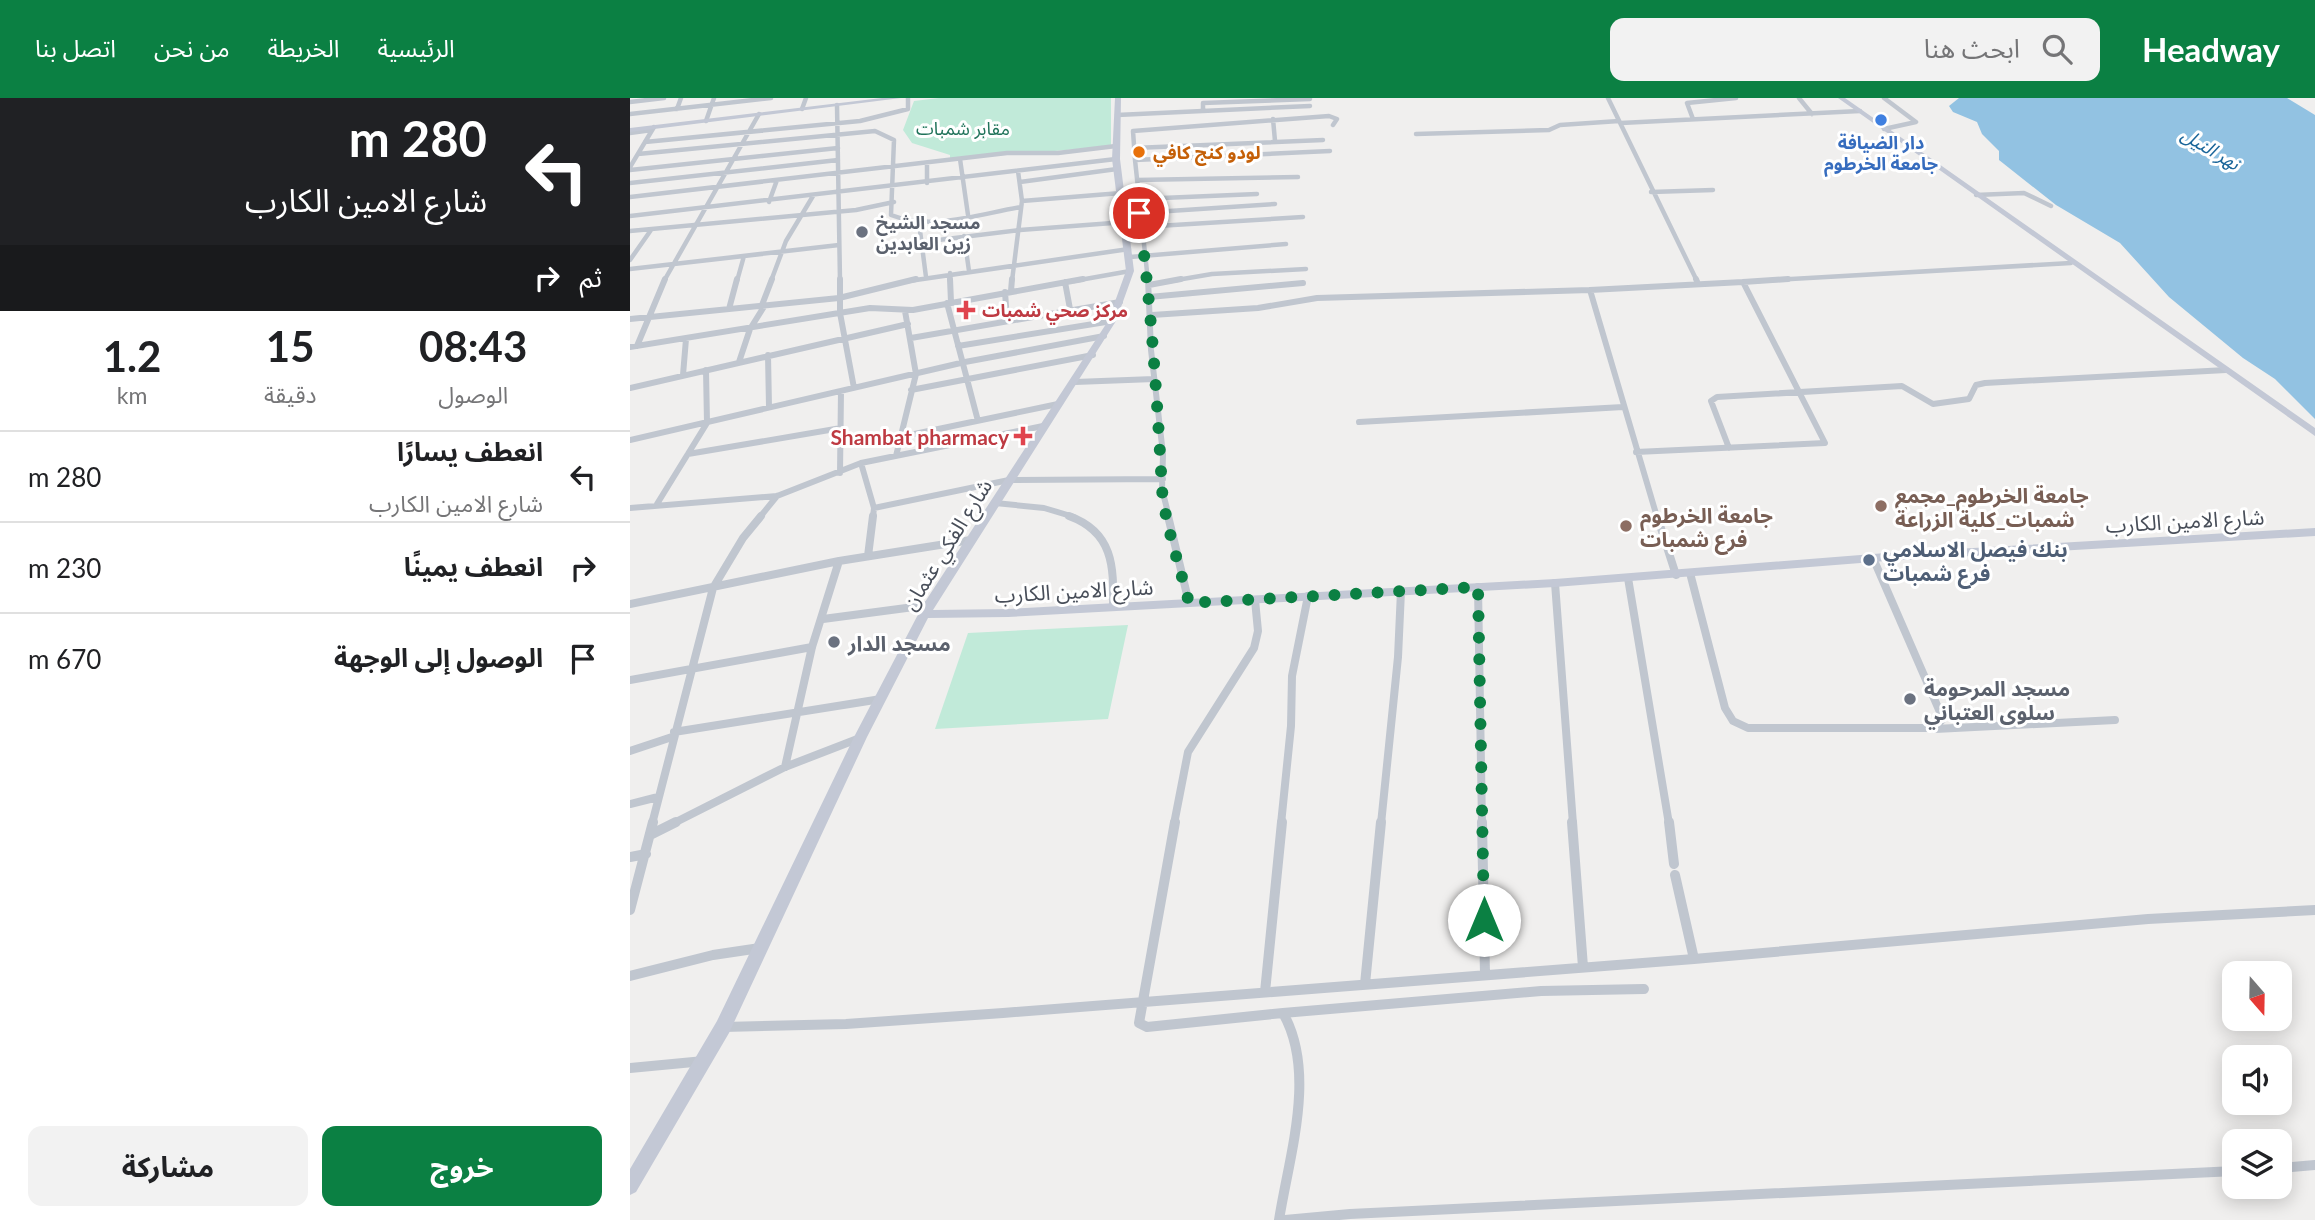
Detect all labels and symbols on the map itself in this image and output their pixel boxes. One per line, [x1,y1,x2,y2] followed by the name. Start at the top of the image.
[1873,112,1889,128] marker: دار الضيافة جامعة الخرطوم
[916,117,1010,140] park label: مقابر شمبات
[2177,122,2246,176] water label: نهر النيل
[1824,131,1938,177] place label: دار الضيافة جامعة الخرطوم
[1153,141,1261,167] place label: لودو كنج كافي
[1131,144,1147,160] marker: لودو كنج كافي
[1109,183,1169,243] pin
[876,211,981,255] place label: مسجد الشيخ زين العابدين
[854,224,870,240] marker: مسجد الشيخ زين العابدين
[982,299,1128,325] place label: مركز صحي شمبات
[956,300,976,320] marker: مركز صحي شمبات
[830,424,1010,449] place label: Shambat pharmacy
[1015,428,1031,444] marker: Shambat pharmacy
[896,474,1000,617] street label: شارع الفكي عثمان
[1895,482,2089,532] place label: جامعة الخرطوم_مجمع شمبات_كلية الزراعة
[1873,498,1889,514] marker: جامعة الخرطوم_مجمع شمبات_كلية الزراعة
[1640,502,1773,555] place label: جامعة الخرطوم فرع شمبات
[2105,503,2265,541] street label: شارع الامين الكارب
[1618,518,1634,534] marker: جامعة الخرطوم فرع شمبات
[1883,536,2068,589] place label: بنك فيصل الاسلامي فرع شمبات
[1861,552,1877,568] marker: بنك فيصل الاسلامي فرع شمبات
[994,573,1154,611] street label: شارع الامين الكارب
[847,630,951,656] place label: مسجد الدار
[826,634,842,650] marker: مسجد الدار
[1924,675,2070,729] place label: مسجد المرحومة سلوى العتباني
[1902,691,1918,707] marker: مسجد المرحومة سلوى العتباني
[1447,883,1521,957] position arrow
[2222,961,2292,1031] north arrow

